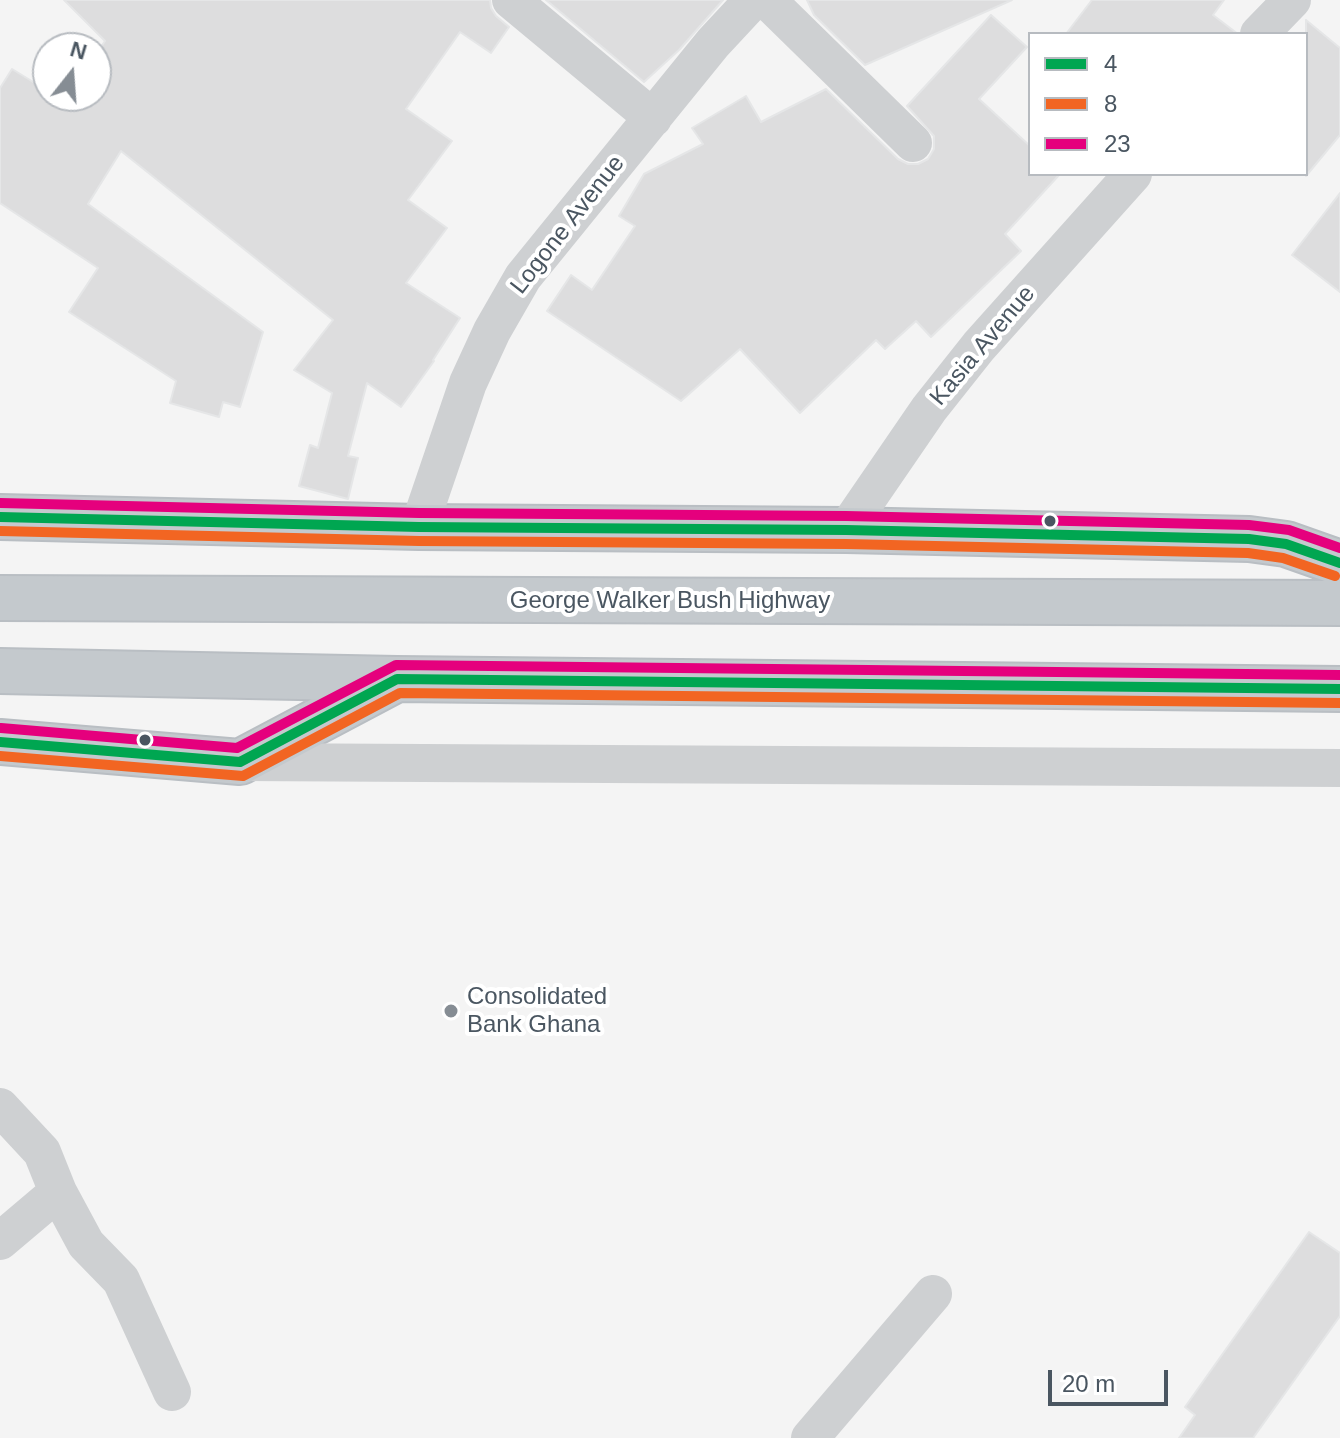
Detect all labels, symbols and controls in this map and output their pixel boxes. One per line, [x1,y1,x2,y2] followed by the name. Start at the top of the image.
[32,32,112,112] north arrow
[1028,32,1308,176] legend
[67,36,90,65] text: N
[1104,50,1117,77] text: 4
[1104,90,1117,117] text: 8
[1104,130,1131,157] text: 23
[505,150,631,300] street label: Logone Avenue
[925,280,1041,412] street label: Kasia Avenue
[1042,513,1058,529] unlabelled marker
[510,587,830,615] street label: George Walker Bush Highway
[137,732,153,748] unlabelled marker
[467,983,607,1039] place label: Consolidated Bank Ghana
[442,1002,460,1020] marker: Consolidated Bank Ghana
[1052,1354,1172,1404] scale bar
[1062,1370,1115,1397] text: 20 m

